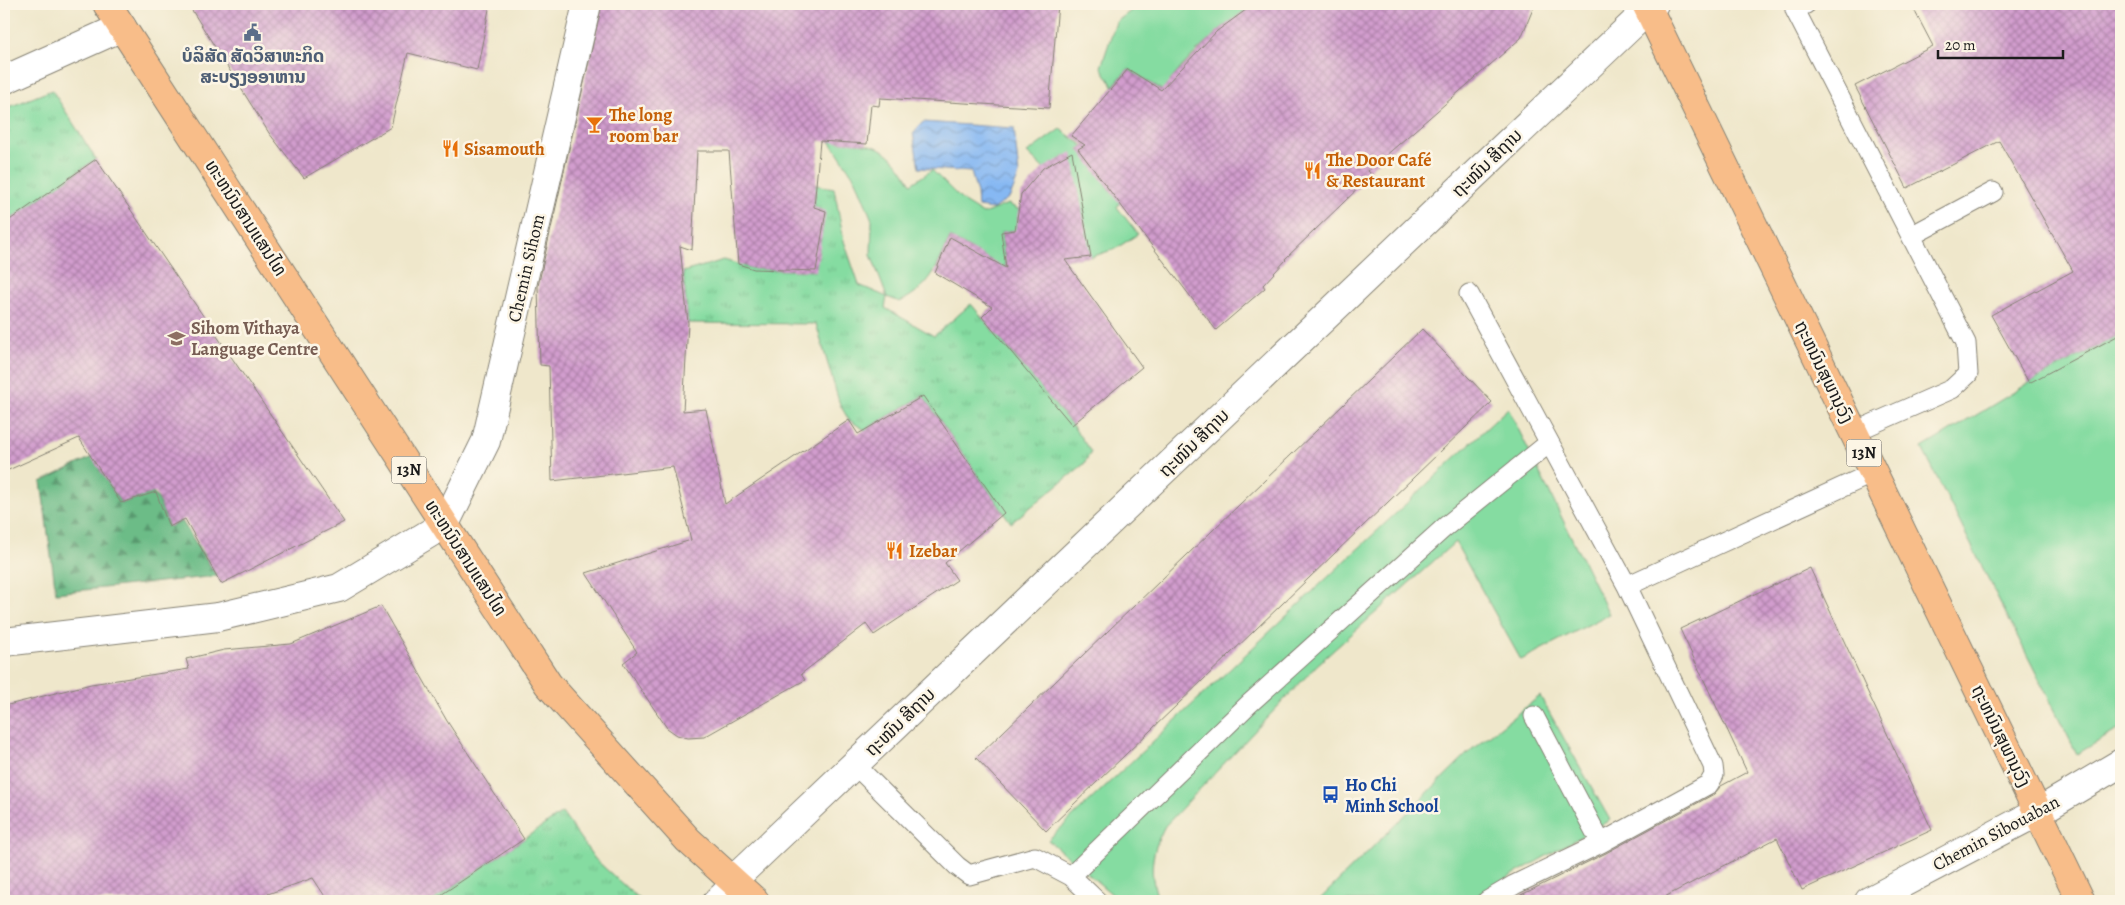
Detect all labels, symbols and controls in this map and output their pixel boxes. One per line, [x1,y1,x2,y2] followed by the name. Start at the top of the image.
[243,23,263,43] public building icon: ບໍລິສັດ ສັດວິສາຫະກິດ ສະບຽງອອາຫານ
[1938,28,2062,60] scale bar
[1945,35,1976,55] text: 20 m
[182,44,324,89] place label: ບໍລິສັດ ສັດວິສາຫະກິດ ສະບຽງອອາຫານ
[609,103,679,148] place label: The long room bar
[585,115,605,135] bar icon: The long room bar
[1447,123,1527,203] street label: ຖະໜົນ ສີຖານ
[464,137,545,161] place label: Sisamouth
[440,139,460,159] restaurant icon: Sisamouth
[1326,148,1432,193] place label: The Door Café & Restaurant
[199,155,293,281] street label: ທະຫນົນສາມແສນໄທ
[1302,160,1322,180] restaurant icon: The Door Café & Restaurant
[502,211,550,324] street label: Chemin Sihom
[191,316,318,361] place label: Sihom Vithaya Language Centre
[1789,317,1859,427] street label: ຖະຫນົນສຸພານຸວົງ
[167,328,187,348] school or university icon: Sihom Vithaya Language Centre
[1154,403,1234,483] street label: ຖະໜົນ ສີຖານ
[1846,439,1882,466] road number: 13N
[392,456,426,484] road number: 13N
[419,495,513,621] street label: ທະຫນົນສາມແສນໄທ
[909,539,958,563] place label: Izebar
[885,541,905,561] restaurant icon: Izebar
[1966,681,2036,791] street label: ຖະຫນົນສຸພານຸວົງ
[860,682,940,762] street label: ຖະໜົນ ສີຖານ
[1345,773,1439,818] place label: Ho Chi Minh School
[1321,785,1341,805] bus stop icon: Ho Chi Minh School
[1928,789,2064,877] street label: Chemin Sibouaban

